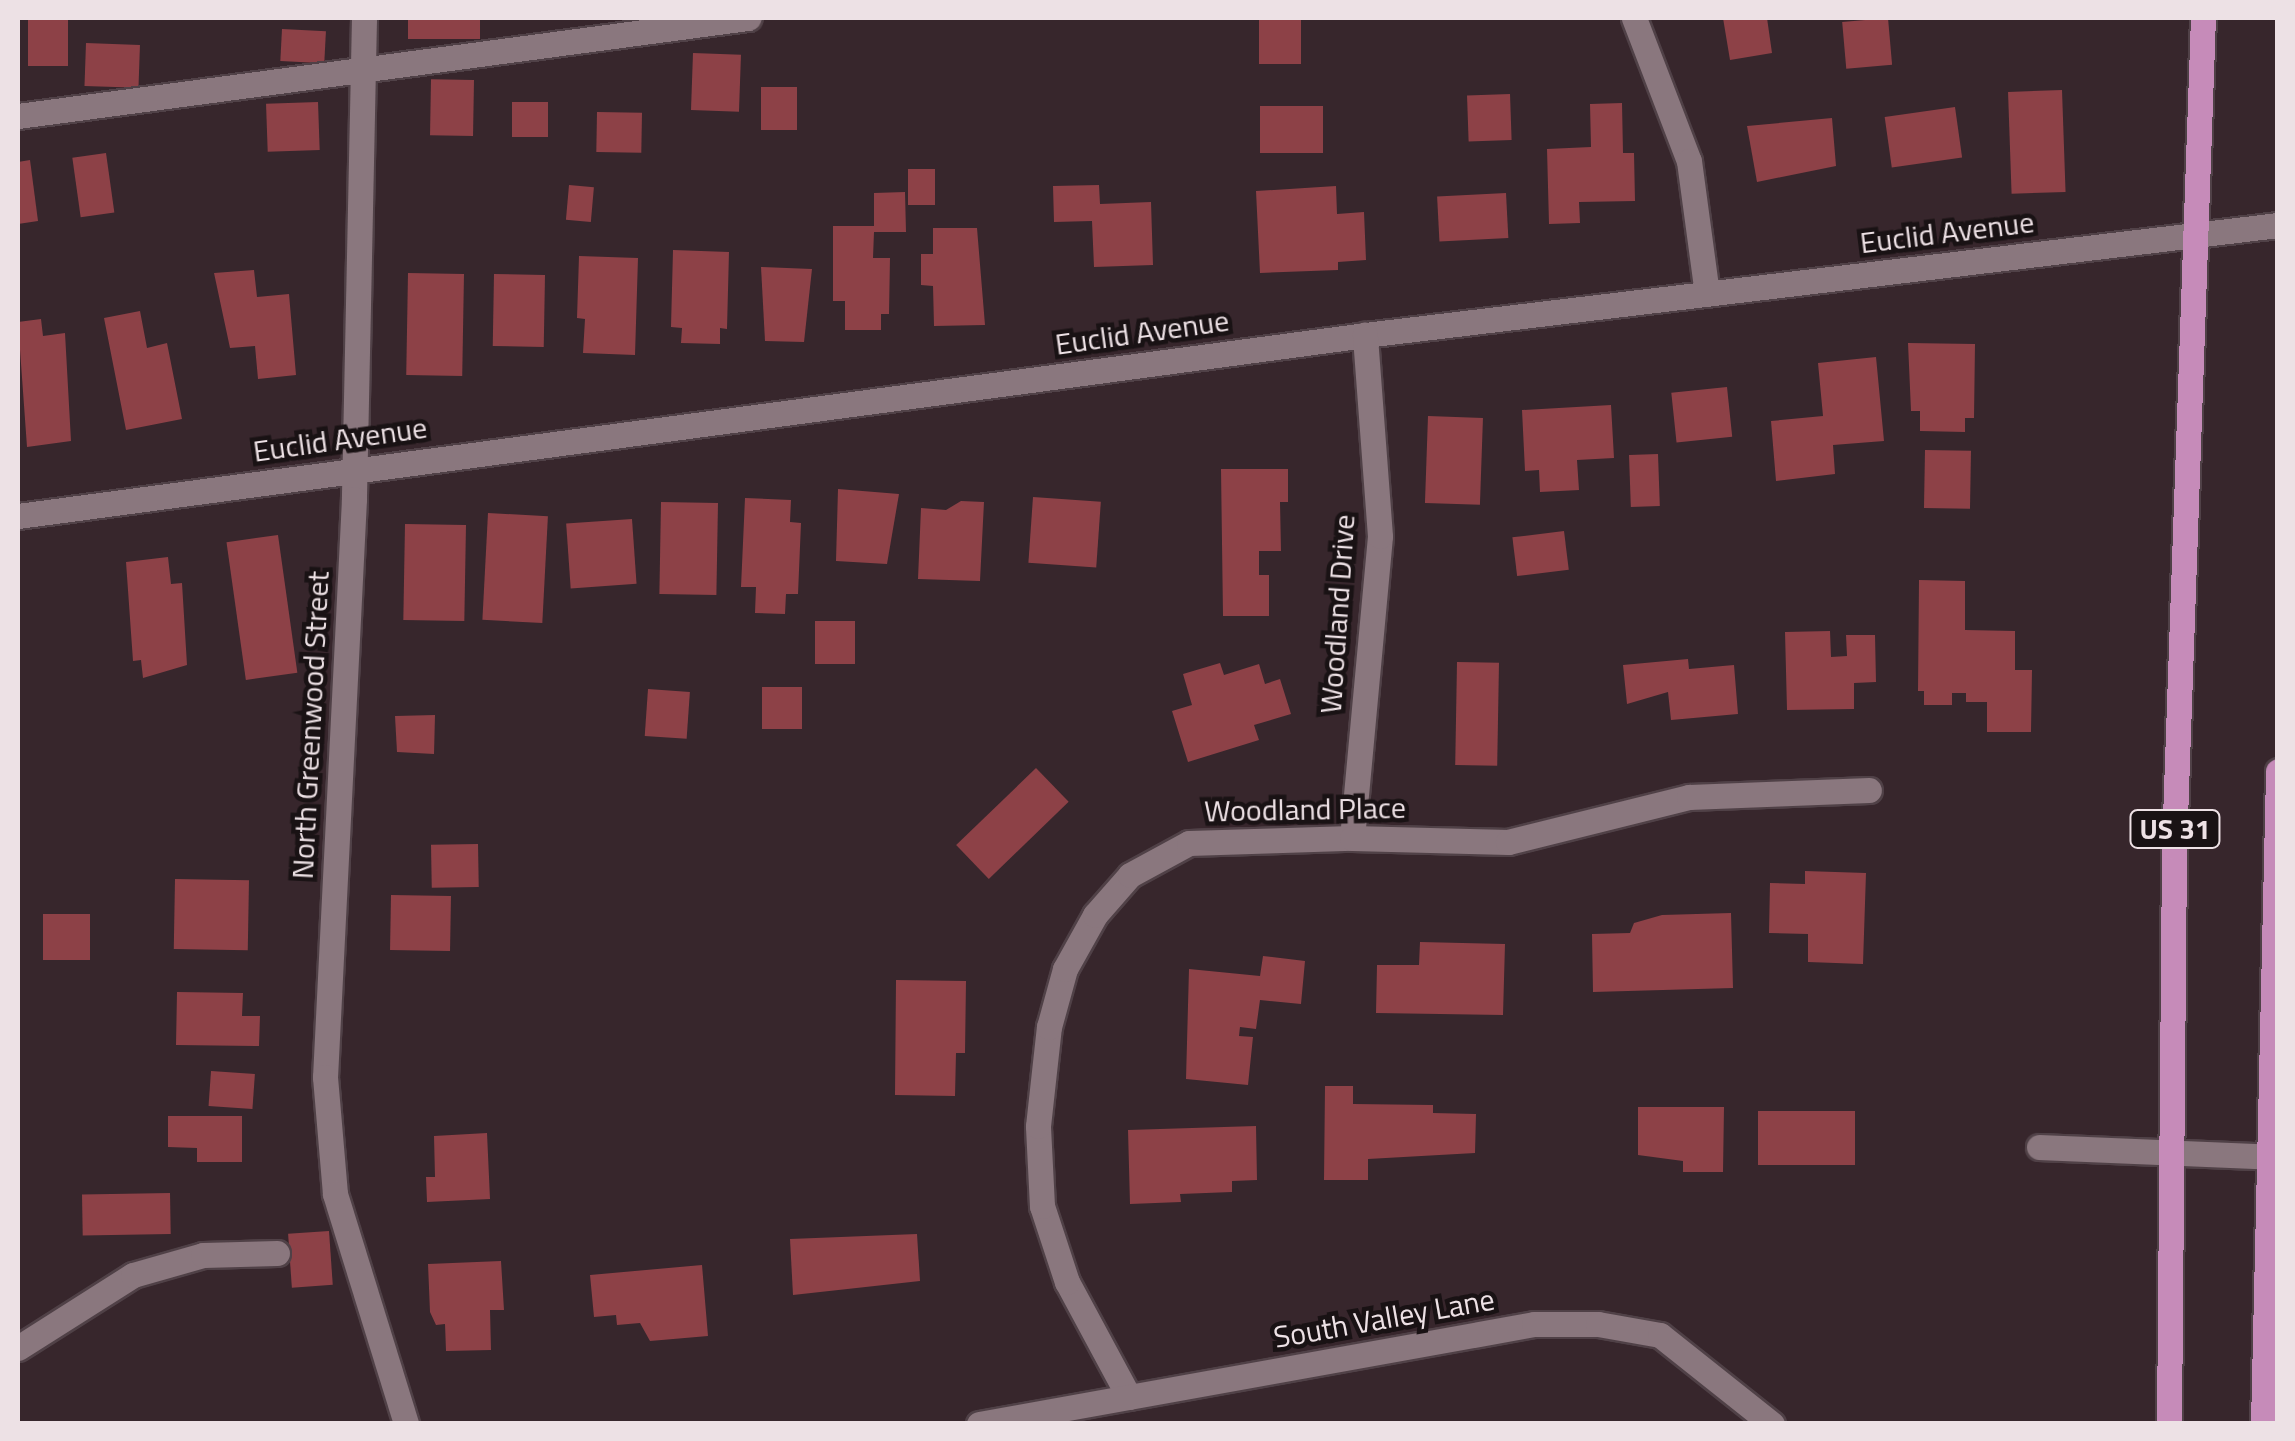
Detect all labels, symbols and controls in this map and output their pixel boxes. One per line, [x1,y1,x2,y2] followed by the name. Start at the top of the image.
[1858,203,2036,261] street label: Euclid Avenue
[1053,302,1231,362] street label: Euclid Avenue
[251,409,429,469] street label: Euclid Avenue
[1312,513,1362,715] street label: Woodland Drive
[284,570,336,880] street label: North Greenwood Street
[1204,789,1406,829] street label: Woodland Place
[2128,806,2222,852] road number: US 31
[1271,1281,1497,1355] street label: South Valley Lane

